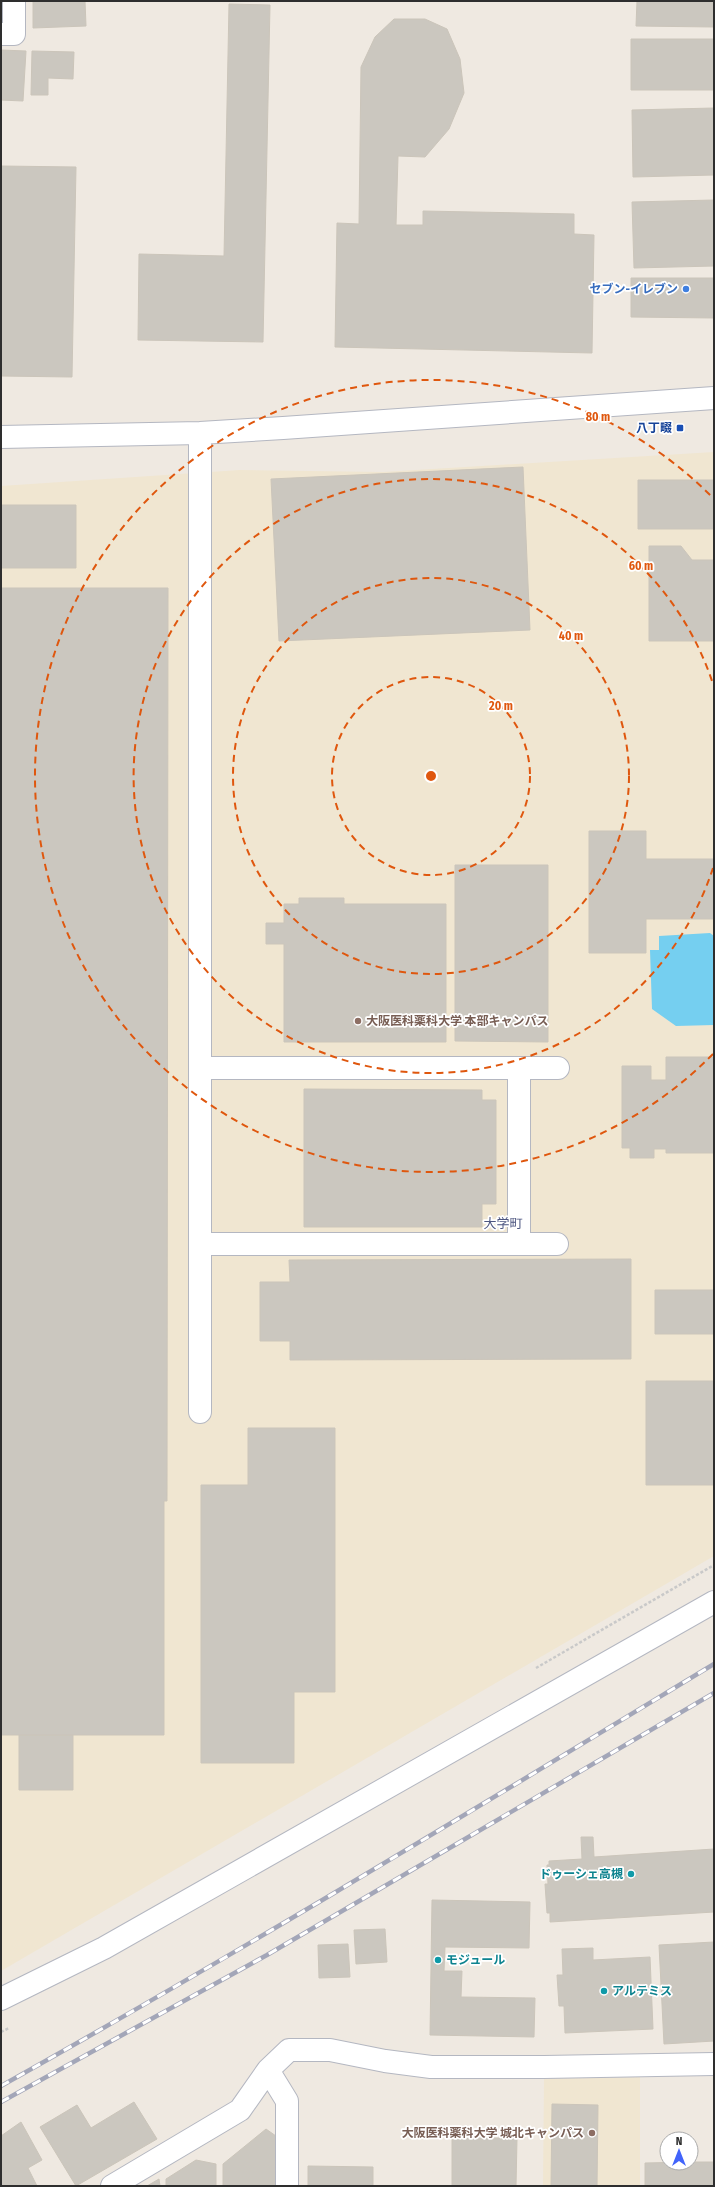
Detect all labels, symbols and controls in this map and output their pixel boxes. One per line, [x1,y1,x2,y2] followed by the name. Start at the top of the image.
[589,282,678,296] place label: セブン-イレブン
[681,284,691,294] marker: セブン-イレブン
[586,410,610,424] text: 80 m
[636,421,672,435] place label: 八丁畷
[675,423,685,433] marker: 八丁畷
[629,559,653,573] text: 60 m
[559,629,583,643] text: 40 m
[488,699,513,713] text: 20 m
[424,769,438,783] centre of rings
[366,1014,549,1028] place label: 大阪医科薬科大学 本部キャンパス
[353,1016,363,1026] marker: 大阪医科薬科大学 本部キャンパス
[483,1216,523,1231] district label: 大学町
[539,1867,623,1881] place label: ドゥーシェ高槻
[626,1869,636,1879] marker: ドゥーシェ高槻
[446,1953,505,1967] place label: モジュール
[433,1955,443,1965] marker: モジュール
[612,1984,672,1998] place label: アルテミス
[599,1986,609,1996] marker: アルテミス
[402,2126,584,2140] place label: 大阪医科薬科大学 城北キャンパス
[587,2128,597,2138] marker: 大阪医科薬科大学 城北キャンパス
[659,2131,699,2171] north arrow
[676,2135,682,2148] text: N

